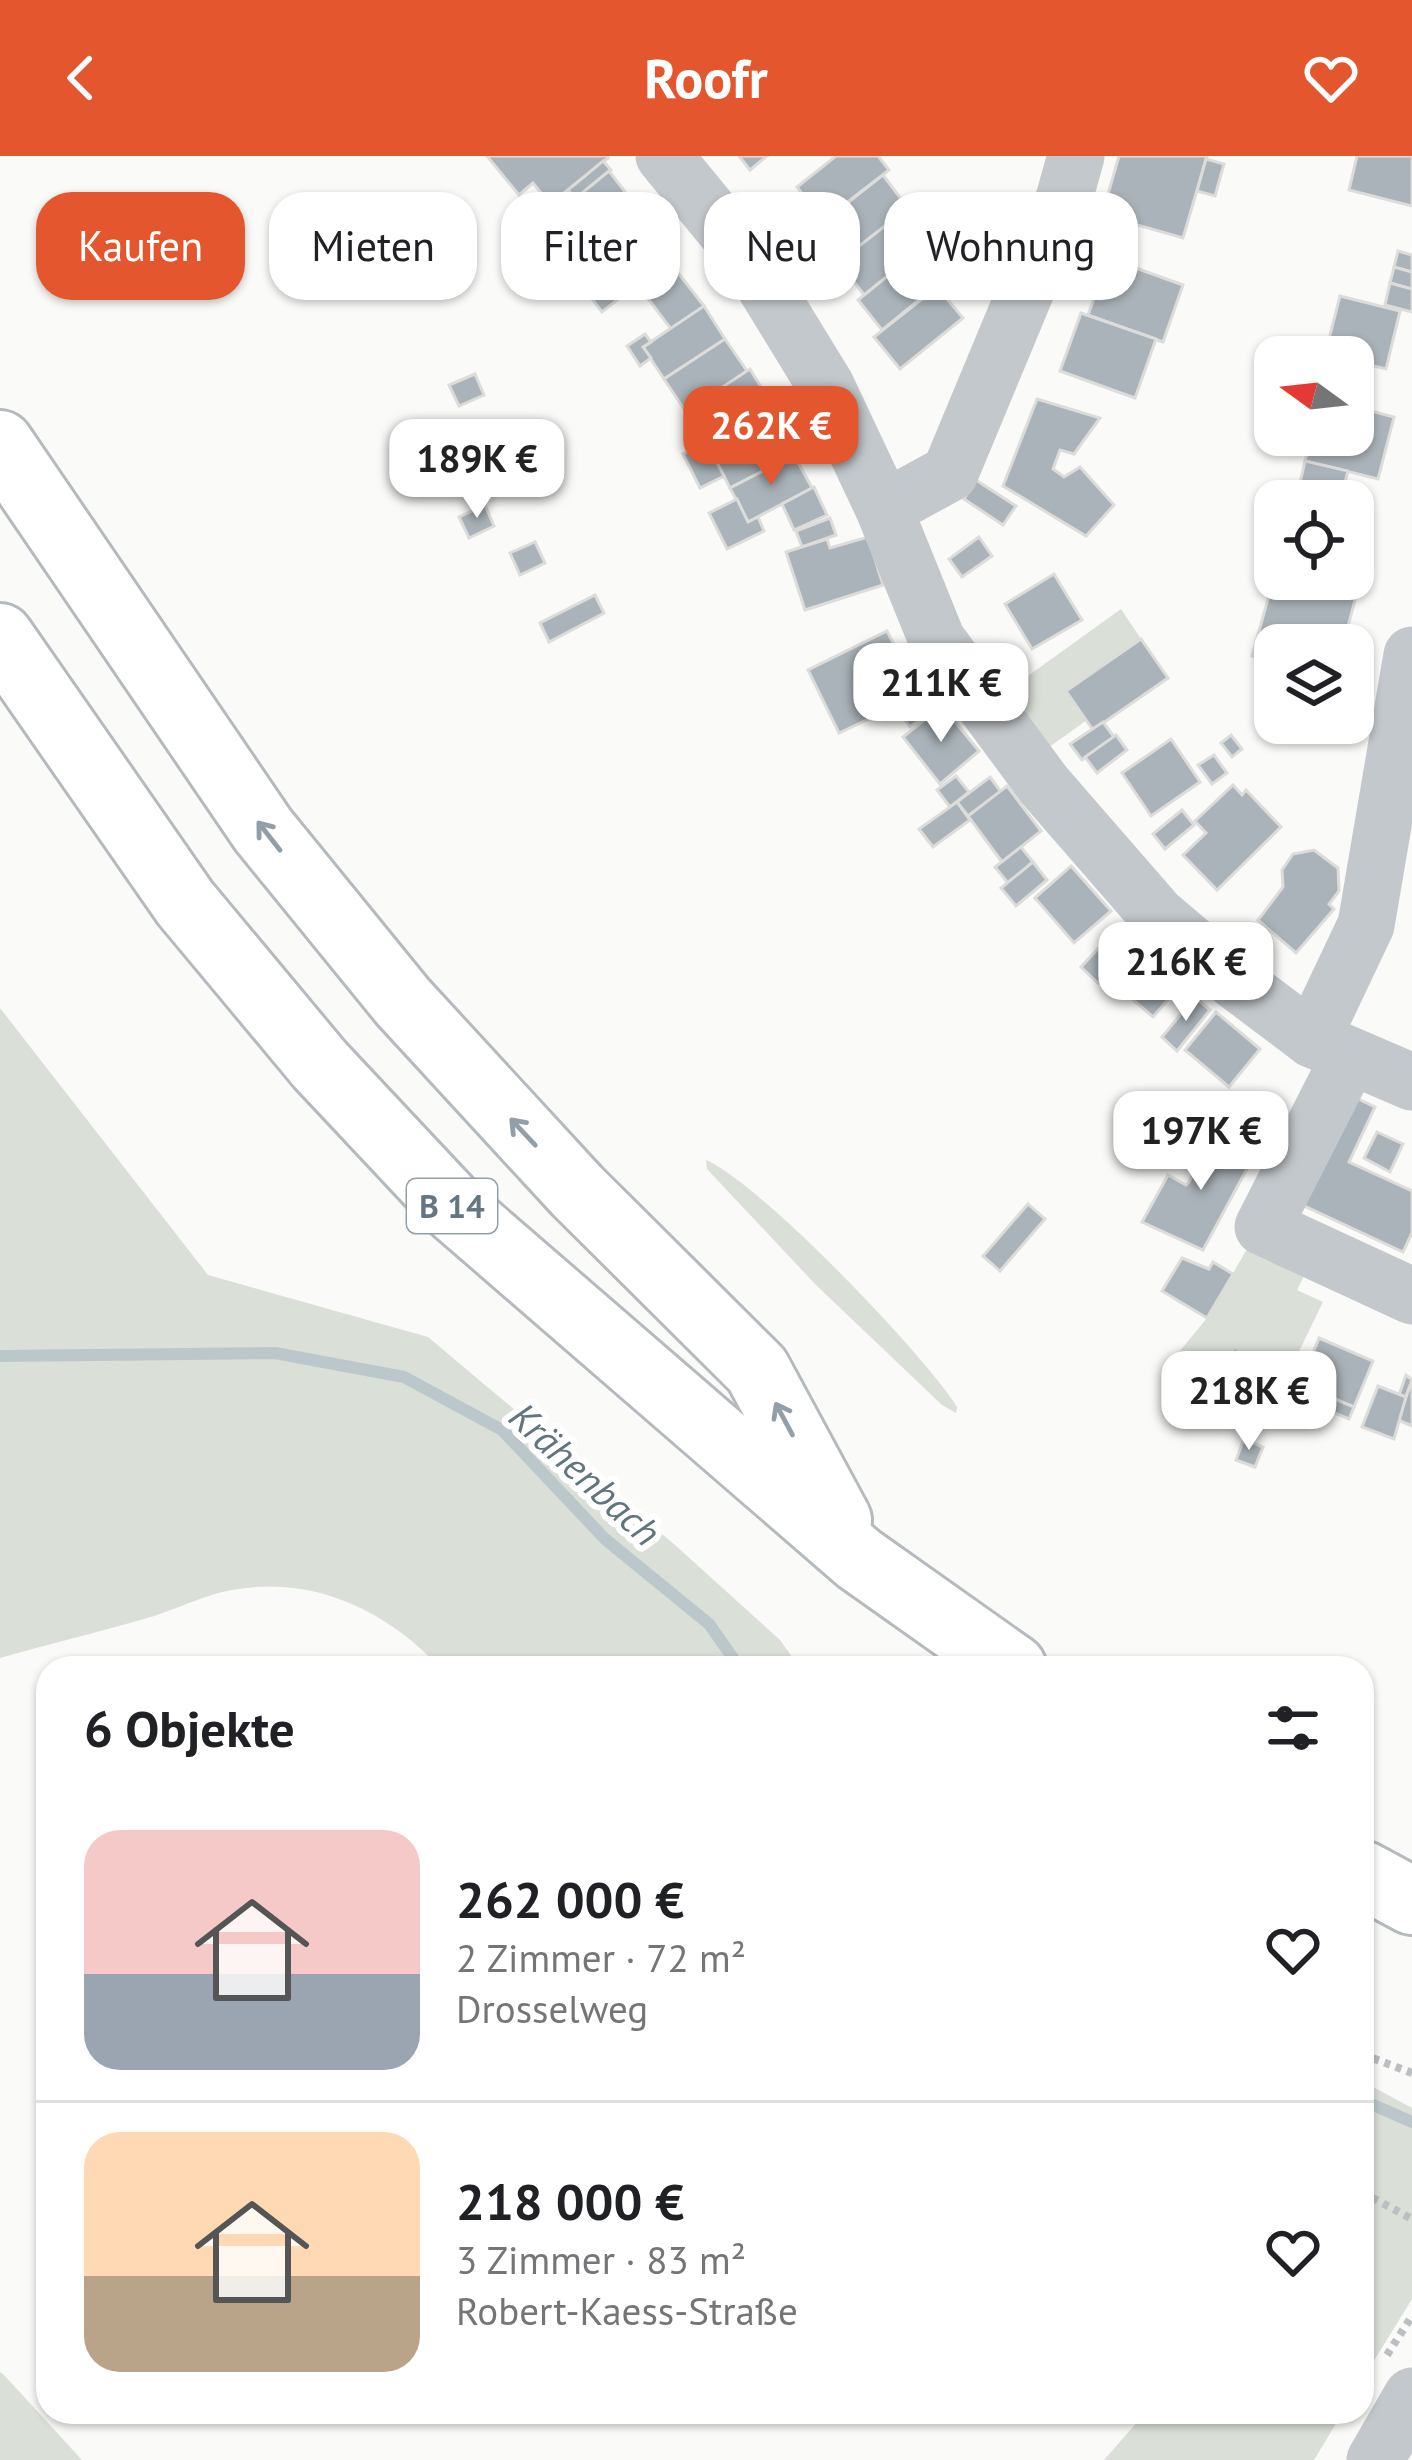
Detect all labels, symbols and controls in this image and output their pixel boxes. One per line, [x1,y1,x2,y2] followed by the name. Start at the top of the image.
[644,43,768,113] text: Roofr
[48,45,114,111] icon: back
[1298,45,1364,111] icon: heart
[36,192,245,300] chip: Kaufen
[269,192,477,300] chip: Mieten
[501,192,680,300] chip: Filter
[704,192,860,300] chip: Neu
[884,192,1138,300] chip: Wohnung
[1254,336,1374,456] north arrow
[1254,336,1374,744] map controls
[673,386,869,488] pin: 262K €
[710,399,832,450] text: 262K €
[379,419,575,521] pin: 189K €
[416,432,538,483] text: 189K €
[1254,480,1374,600] button: locate
[1254,624,1374,744] button: layers
[843,643,1039,745] pin: 211K €
[880,656,1002,707] text: 211K €
[256,821,283,853] one-way arrow
[1088,922,1284,1024] pin: 216K €
[1125,935,1247,986] text: 216K €
[1103,1091,1299,1193] pin: 197K €
[1140,1104,1262,1155] text: 197K €
[509,1118,538,1148] one-way arrow
[407,1179,497,1233] road number: B 14
[1151,1351,1347,1453] pin: 218K €
[1188,1364,1310,1415] text: 218K €
[499,1391,672,1557] water label: Krähenbach
[772,1403,795,1438] one-way arrow
[84,1695,295,1761] text: 6 Objekte
[1260,1695,1326,1761] icon: filters
[456,1866,684,1932] text: 262 000 €
[180,1878,324,2022] icon: home
[1260,1917,1326,1983] icon: heart
[456,1932,746,1983] text: 2 Zimmer · 72 m²
[456,1983,648,2034] text: Drosselweg
[456,2168,684,2234] text: 218 000 €
[180,2180,324,2324] icon: home
[1260,2219,1326,2285] icon: heart
[456,2234,746,2285] text: 3 Zimmer · 83 m²
[456,2285,798,2336] text: Robert-Kaess-Straße

